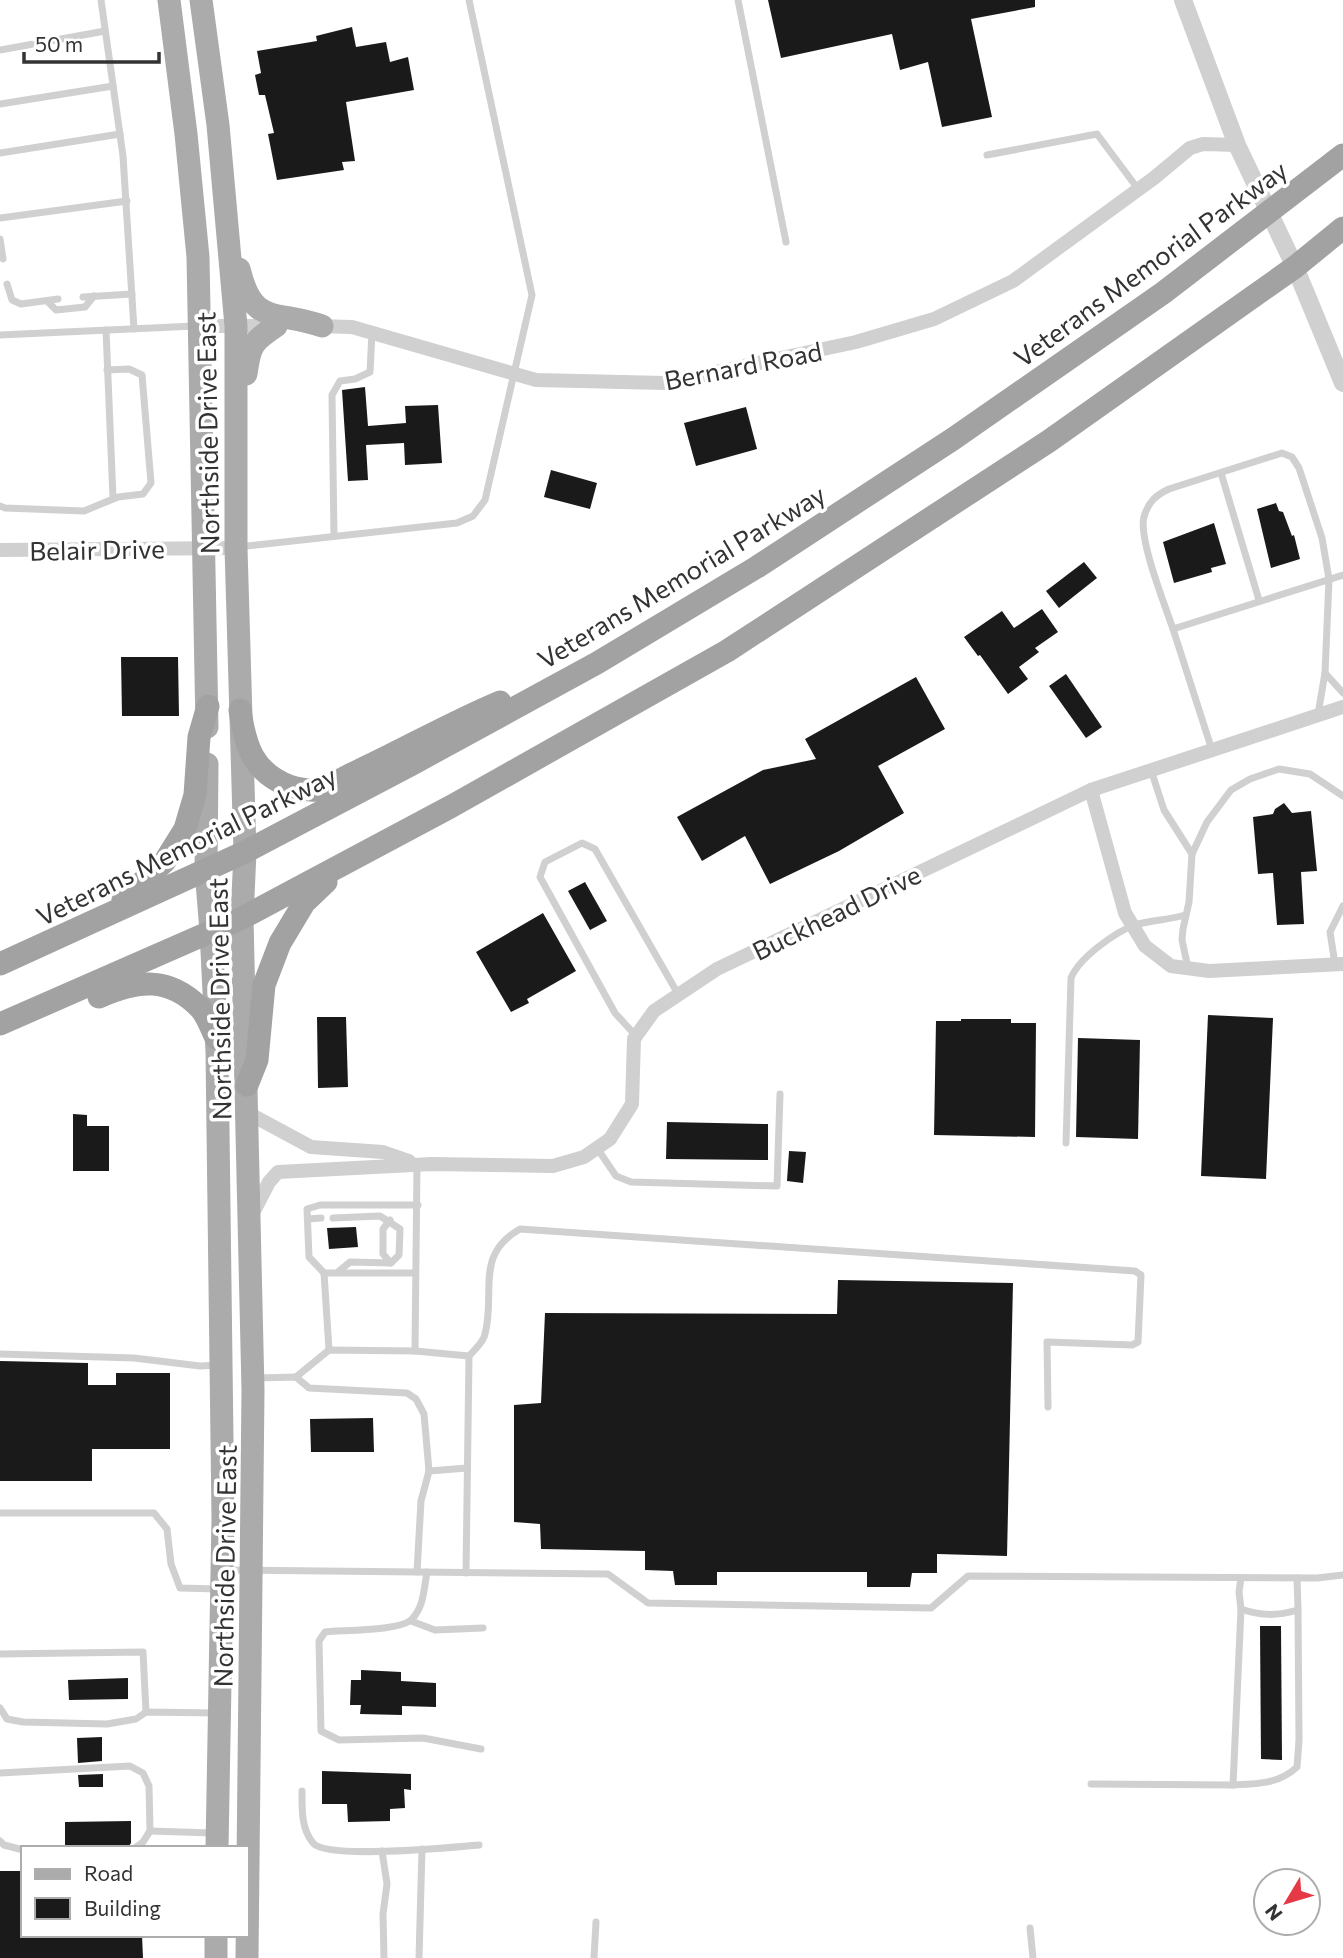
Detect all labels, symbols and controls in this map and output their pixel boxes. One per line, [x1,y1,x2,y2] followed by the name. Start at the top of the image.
[24,21,159,65] scale bar
[35,31,83,56] text: 50 m
[1007,154,1293,372] street label: Veterans Memorial Parkway
[189,311,225,555] street label: Northside Drive East
[661,335,825,395] street label: Bernard Road
[532,478,830,674] street label: Veterans Memorial Parkway
[29,532,165,566] street label: Belair Drive
[31,759,341,931] street label: Veterans Memorial Parkway
[747,858,925,966] street label: Buckhead Drive
[201,877,237,1121] street label: Northside Drive East
[206,1444,242,1688] street label: Northside Drive East
[21,1846,248,1937] legend
[84,1860,133,1885] text: Road
[1252,1867,1322,1937] north arrow
[84,1895,161,1920] text: Building
[1260,1900,1287,1925] text: N

